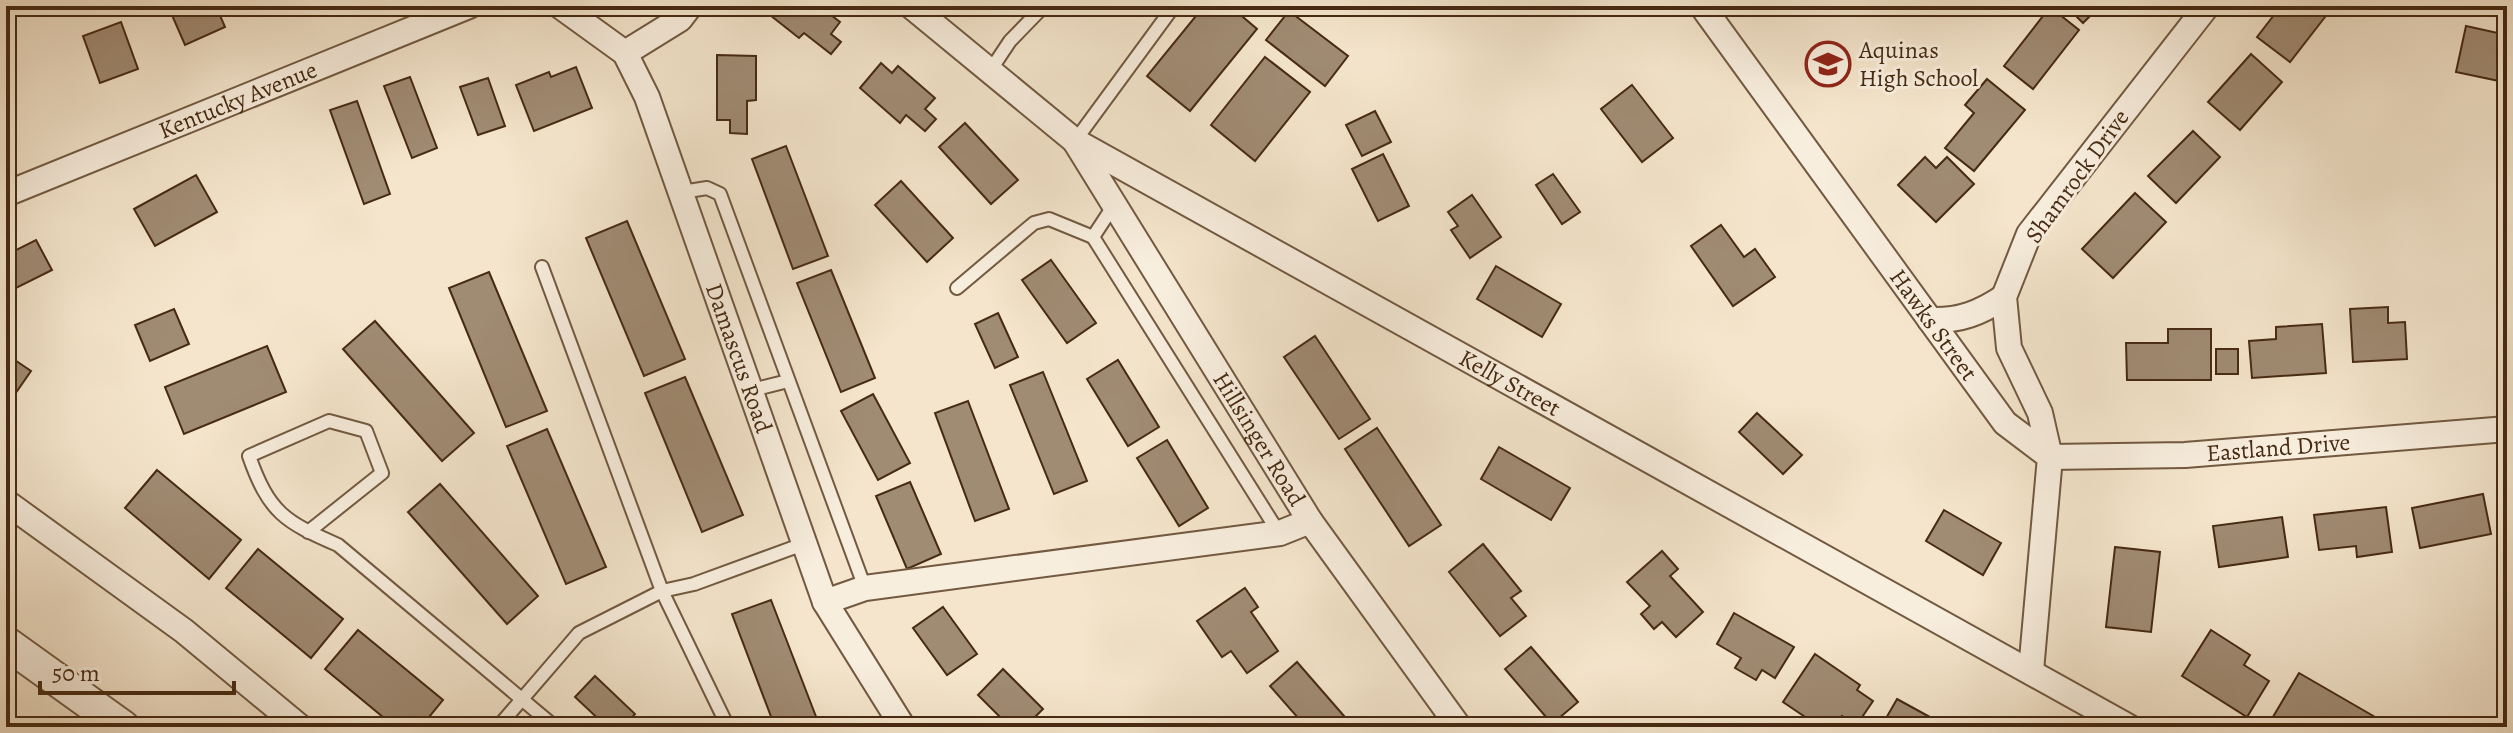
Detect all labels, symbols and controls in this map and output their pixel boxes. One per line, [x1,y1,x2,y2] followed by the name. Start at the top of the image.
[1858,34,1978,94] place label: Aquinas High School
[1804,40,1852,88] school or university icon: Aquinas High School
[154,53,322,146] street label: Kentucky Avenue
[2018,103,2136,249] street label: Shamrock Drive
[1882,262,1985,387] street label: Hawks Street
[698,279,780,437] street label: Damascus Road
[1453,342,1566,424] street label: Kelly Street
[1205,366,1313,512] street label: Hillsinger Road
[2205,426,2351,469] street label: Eastland Drive
[40,645,234,695] scale bar
[52,657,100,689] text: 50 m

